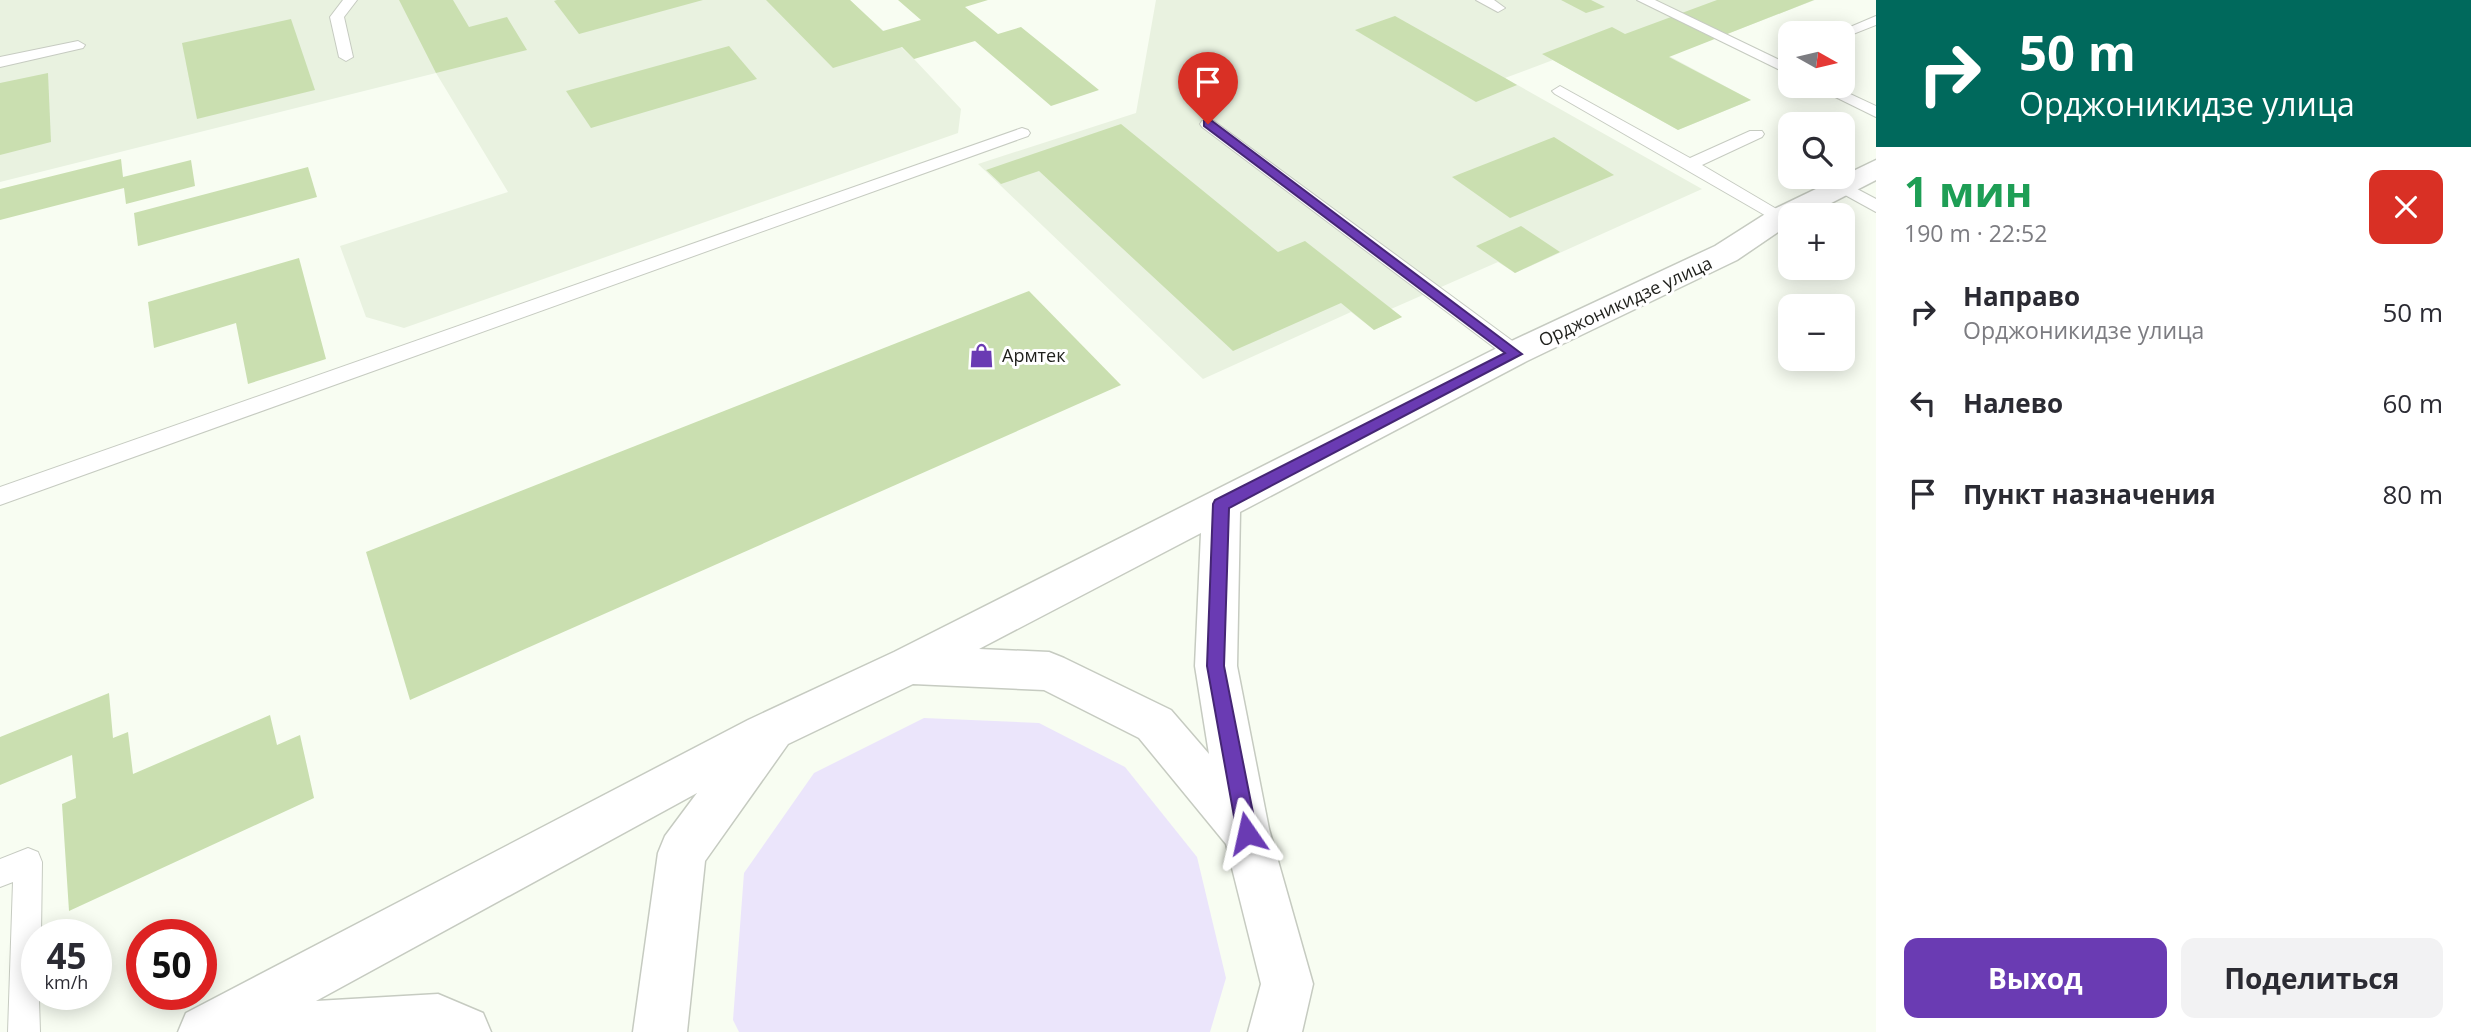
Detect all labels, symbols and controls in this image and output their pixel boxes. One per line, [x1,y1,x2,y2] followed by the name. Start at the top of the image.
[2019,19,2136,85] text: 50 m
[1778,21,1855,98] north arrow
[1778,21,1855,371] map controls
[1904,28,1995,119] icon: right
[1178,52,1238,124] pin
[1189,63,1227,101] icon: arrive
[2019,82,2355,125] text: Орджоникидзе улица
[1778,112,1855,189] button: search
[1904,162,2032,219] text: 1 мин
[2369,170,2443,244] button: close
[1778,203,1855,280] button: +
[1904,217,2047,249] text: 190 m · 22:52
[1534,250,1716,352] street label: Орджоникидзе улица
[1963,278,2080,314] text: Направо
[1904,293,1942,331] icon: right
[1778,294,1855,371] button: −
[2382,294,2443,330] text: 50 m
[1963,314,2204,346] text: Орджоникидзе улица
[968,341,996,369] shop icon: Армтек
[1002,343,1066,367] place label: Армтек
[1904,384,1942,422] icon: left
[1963,385,2063,421] text: Налево
[2382,385,2443,421] text: 60 m
[1904,475,1942,513] icon: arrive
[1963,476,2216,512] text: Пункт назначения
[2382,476,2443,512] text: 80 m
[1210,796,1284,870] position arrow
[126,919,217,1010] speed limit sign: 50
[46,932,87,979] text: 45
[1904,938,2167,1018] button: Выход
[2181,938,2443,1018] button: Поделиться
[45,970,88,994] text: km/h

